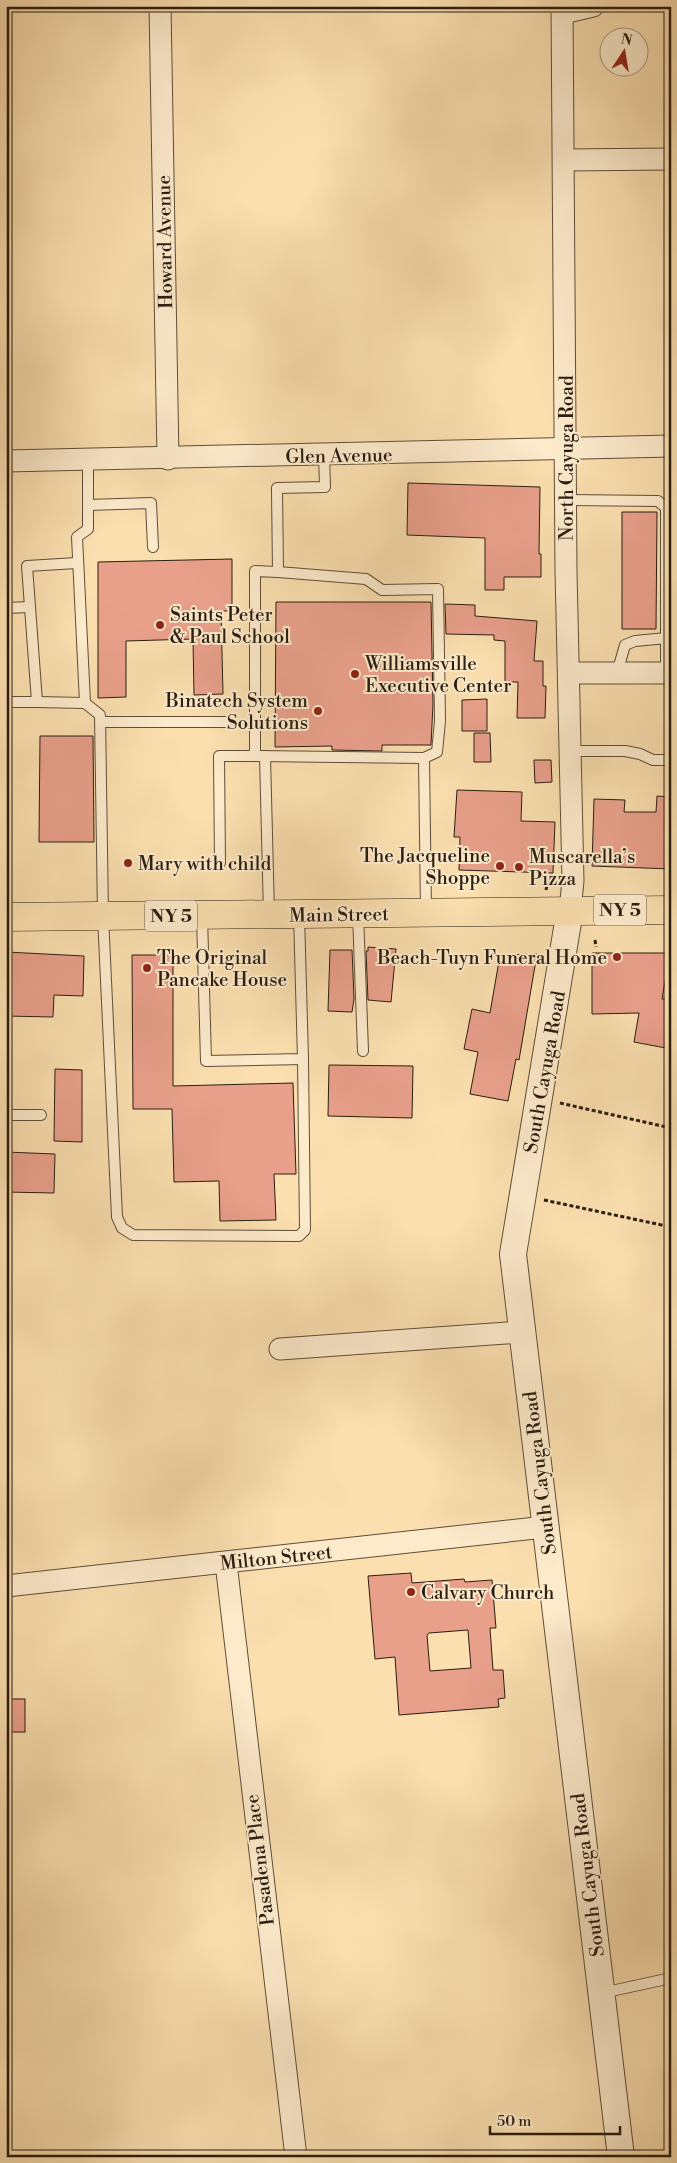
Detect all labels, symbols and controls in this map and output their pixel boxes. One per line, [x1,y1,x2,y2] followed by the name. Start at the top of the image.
[600,28,650,78] north arrow
[619,30,634,50] text: N
[152,175,178,309] street label: Howard Avenue
[555,375,579,541] street label: North Cayuga Road
[285,443,393,469] street label: Glen Avenue
[170,603,290,649] place label: Saints Peter & Paul School
[154,619,166,631] marker: Saints Peter & Paul School
[364,652,511,698] place label: Williamsville Executive Center
[349,668,361,680] marker: Williamsville Executive Center
[164,689,308,735] place label: Binatech System Solutions
[312,705,324,717] marker: Binatech System Solutions
[360,844,490,890] place label: The Jacqueline Shoppe
[529,845,635,891] place label: Muscarella’s Pizza
[138,852,271,876] place label: Mary with child
[122,857,134,869] marker: Mary with child
[494,860,506,872] marker: The Jacqueline Shoppe
[513,861,525,873] marker: Muscarella’s Pizza
[594,894,646,926] road number: NY 5
[145,900,197,931] road number: NY 5
[289,902,389,928] street label: Main Street
[157,946,287,992] place label: The Original Pancake House
[376,946,607,970] place label: Beach-Tuyn Funeral Home
[611,951,623,963] marker: Beach-Tuyn Funeral Home
[141,962,153,974] marker: The Original Pancake House
[519,989,571,1155] street label: South Cayuga Road
[518,1390,562,1556] street label: South Cayuga Road
[219,1540,334,1576] street label: Milton Street
[421,1581,554,1605] place label: Calvary Church
[405,1586,417,1598] marker: Calvary Church
[566,1792,610,1958] street label: South Cayuga Road
[240,1793,280,1927] street label: Pasadena Place
[490,2103,620,2135] scale bar
[497,2112,531,2131] text: 50 m

